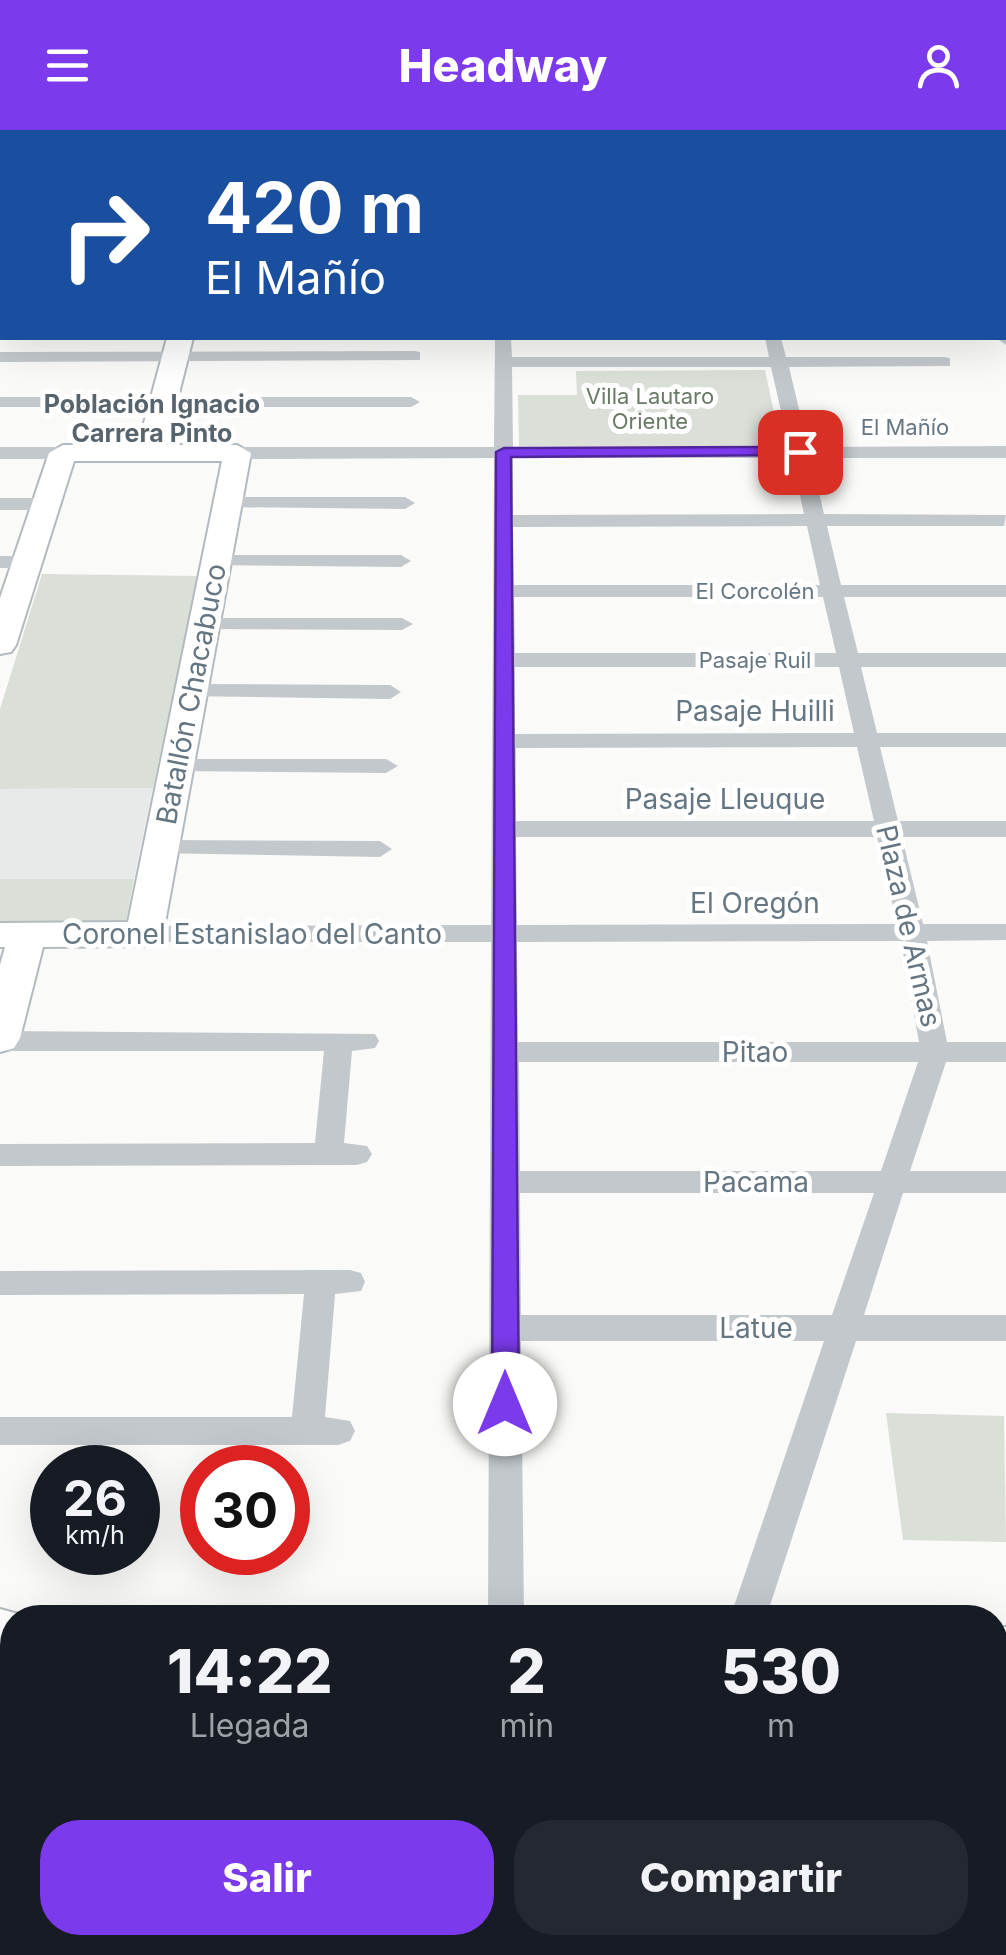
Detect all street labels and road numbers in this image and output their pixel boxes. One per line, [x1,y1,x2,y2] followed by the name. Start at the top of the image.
[861,414,949,440] street label: El Mañío
[149,561,233,827] street label: Batallón Chacabuco
[696,578,814,604] street label: El Corcolén
[699,647,811,673] street label: Pasaje Ruil
[675,694,835,728] street label: Pasaje Huilli
[625,782,825,816] street label: Pasaje Lleuque
[869,822,949,1030] street label: Plaza de Armas
[690,886,820,920] street label: El Oregón
[62,917,442,951] street label: Coronel Estanislao del Canto
[722,1035,788,1069] street label: Pitao
[703,1165,809,1199] street label: Pacama
[719,1311,793,1345] street label: Latue

